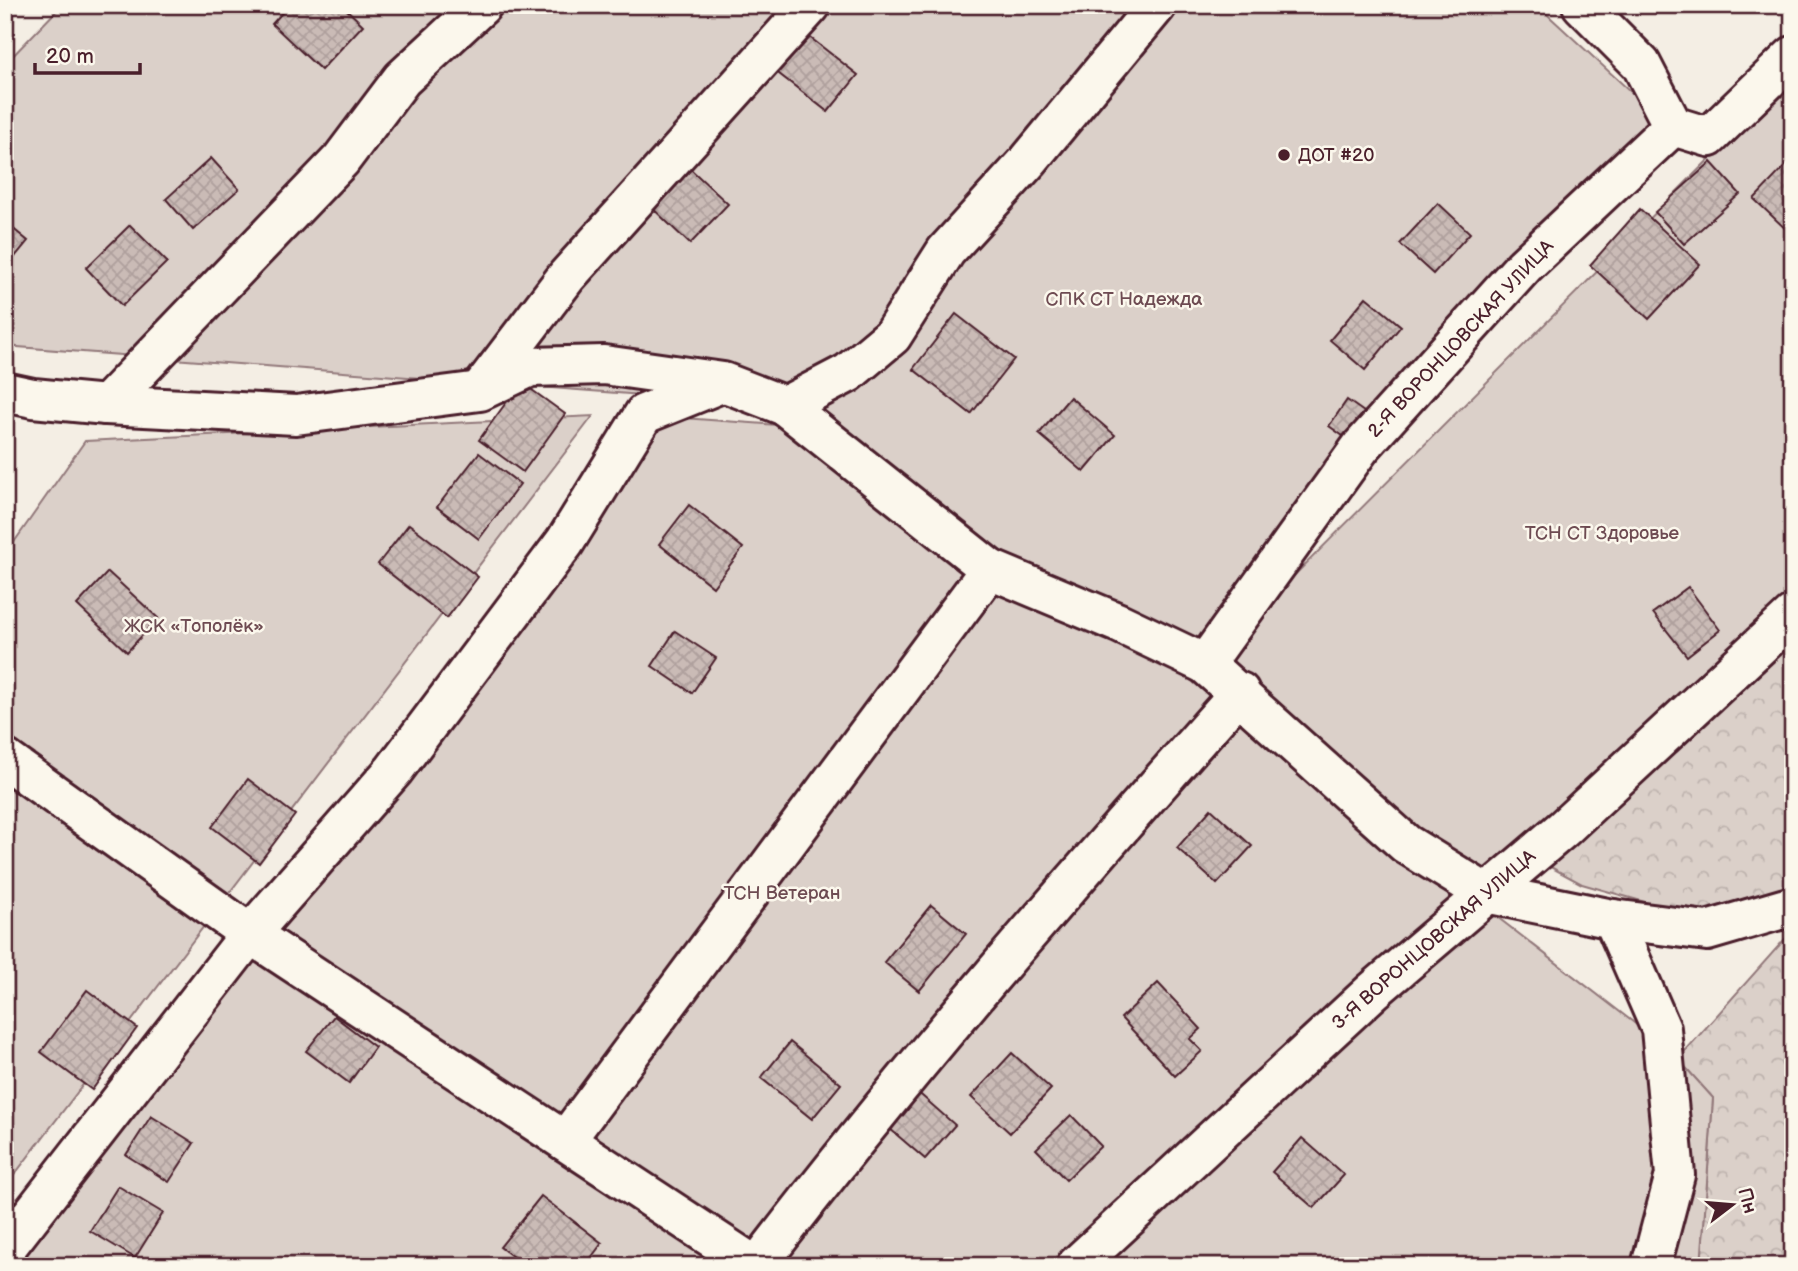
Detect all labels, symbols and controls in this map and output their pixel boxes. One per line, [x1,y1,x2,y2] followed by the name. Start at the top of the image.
[35,32,140,76] scale bar
[46,44,94,69] text: 20 m
[1298,144,1374,167] place label: ДОТ #20
[1276,147,1292,163] marker: ДОТ #20
[1363,235,1559,443] street label: 2-Я ВОРОНЦОВСКАЯ УЛИЦА
[1046,288,1202,311] park label: СПК СТ Надежда
[1525,522,1680,545] park label: ТСН СТ Здоровье
[124,615,264,638] park label: ЖСК «Тополёк»
[1327,845,1541,1035] street label: 3-Я ВОРОНЦОВСКАЯ УЛИЦА
[724,882,840,905] park label: ТСН Ветеран
[1696,1170,1766,1240] north arrow
[1732,1185,1761,1216] text: Пн

